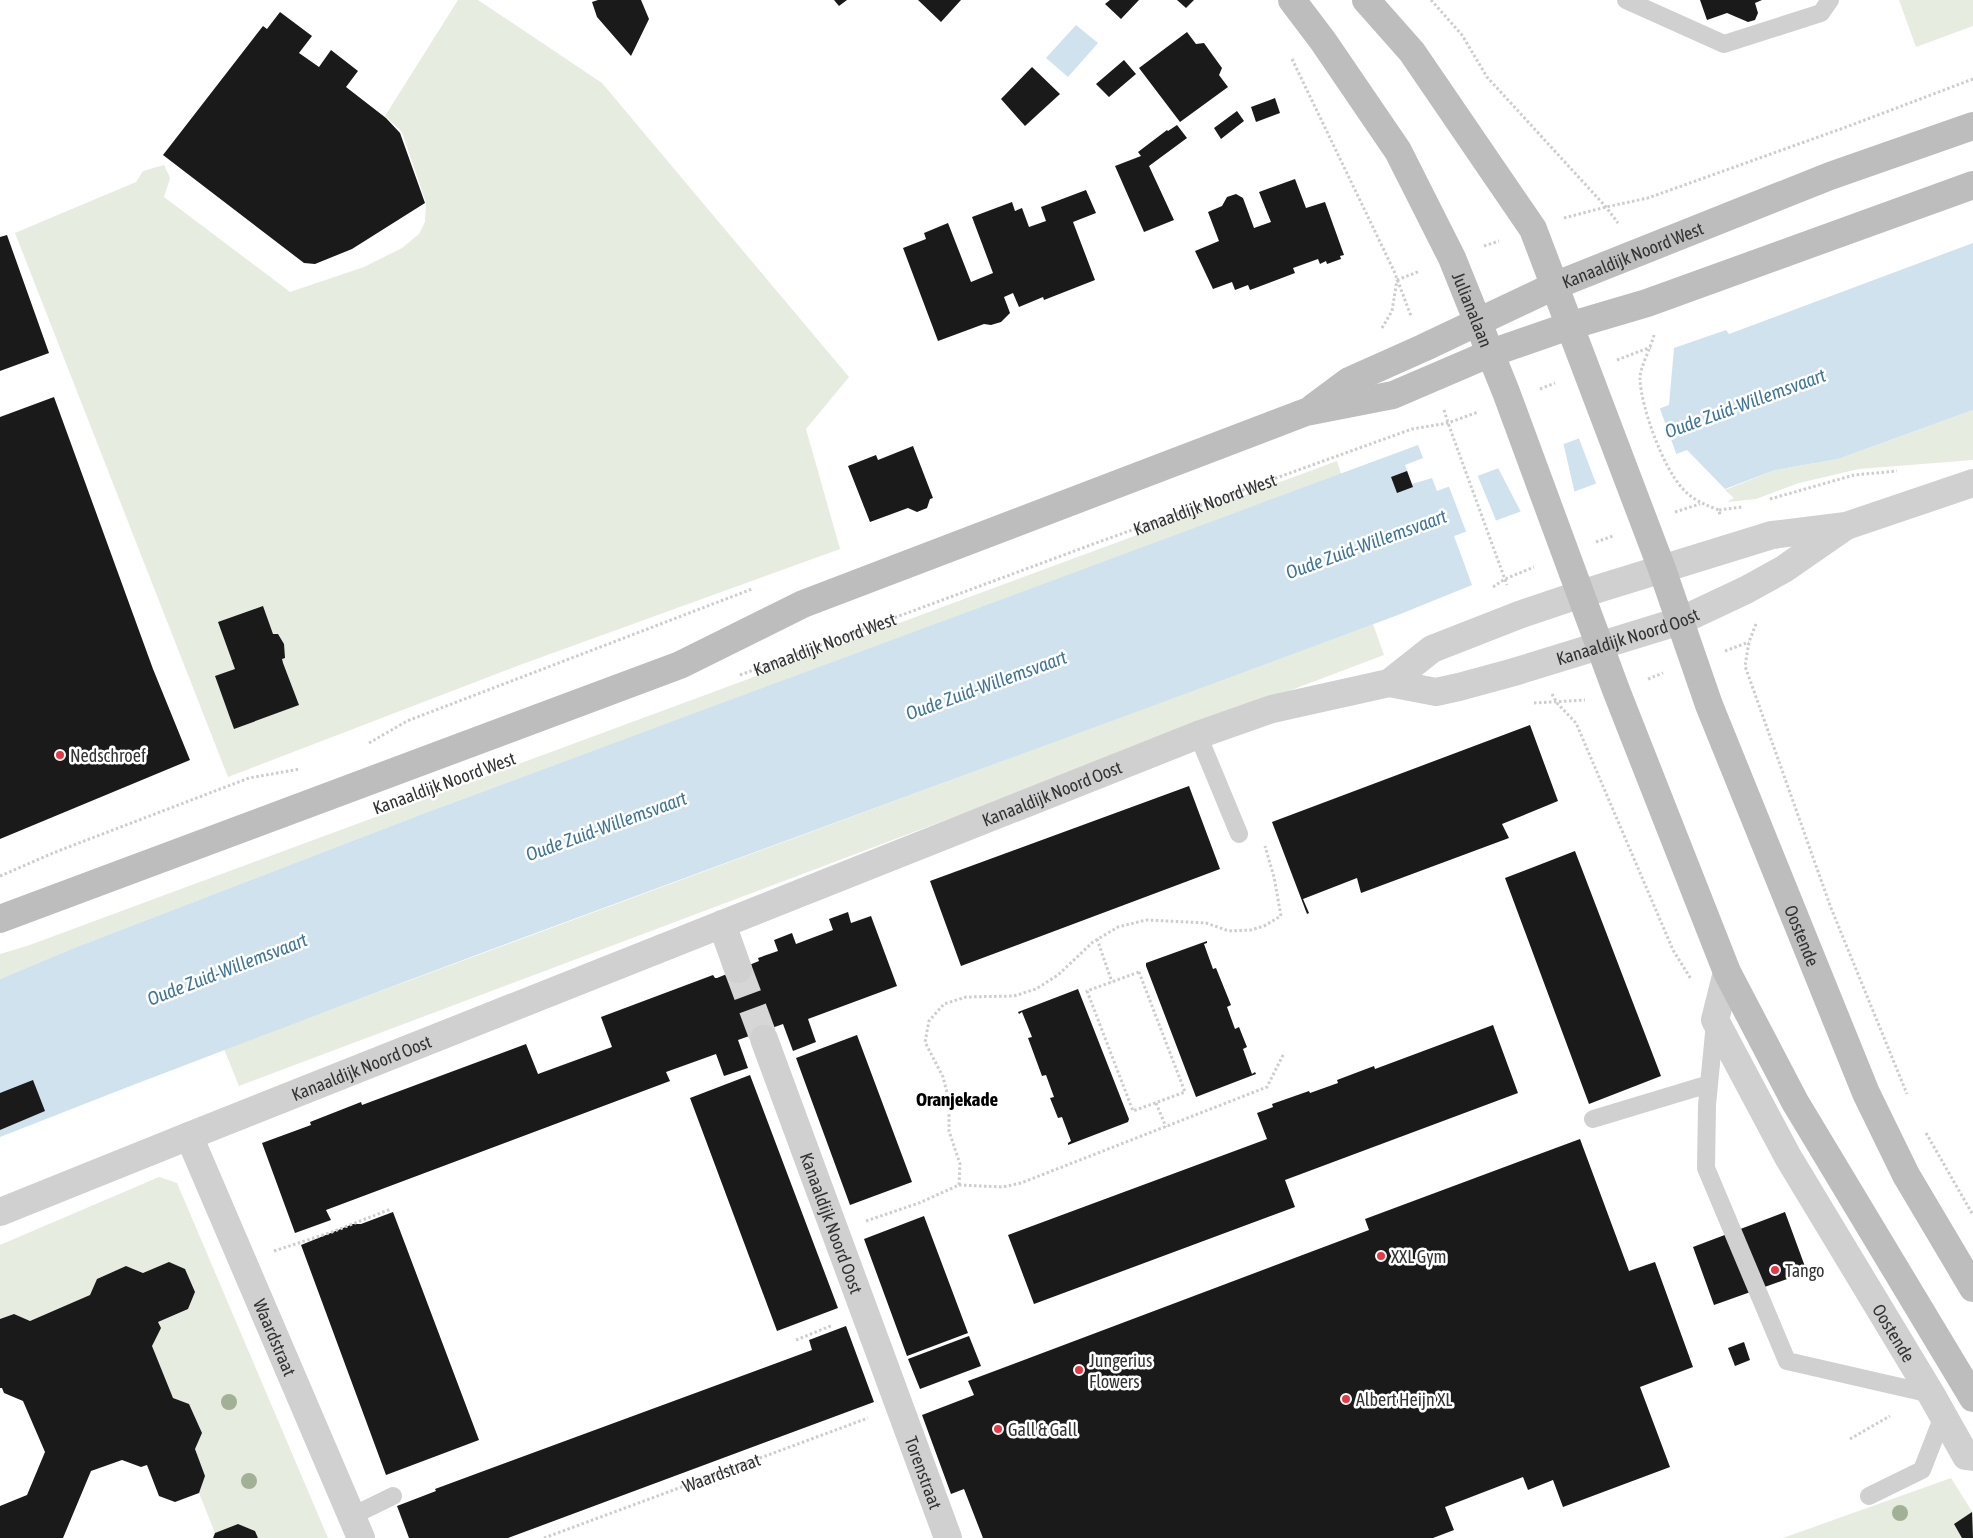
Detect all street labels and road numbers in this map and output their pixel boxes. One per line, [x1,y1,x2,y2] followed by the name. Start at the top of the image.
[1559,217,1706,292] street label: Kanaaldijk Noord West
[1448,269,1497,350] street label: Julianalaan
[1130,468,1279,539] street label: Kanaaldijk Noord West
[1554,603,1702,669] street label: Kanaaldijk Noord Oost
[750,608,898,680] street label: Kanaaldijk Noord West
[370,747,518,819] street label: Kanaaldijk Noord West
[979,756,1125,830] street label: Kanaaldijk Noord Oost
[1781,902,1824,969] street label: Oostende
[288,1030,434,1105] street label: Kanaaldijk Noord Oost
[796,1150,867,1296] street label: Kanaaldijk Noord Oost
[249,1296,301,1379] street label: Waardstraat
[1869,1300,1920,1366] street label: Oostende
[901,1433,947,1512] street label: Torenstraat
[679,1448,763,1496] street label: Waardstraat

